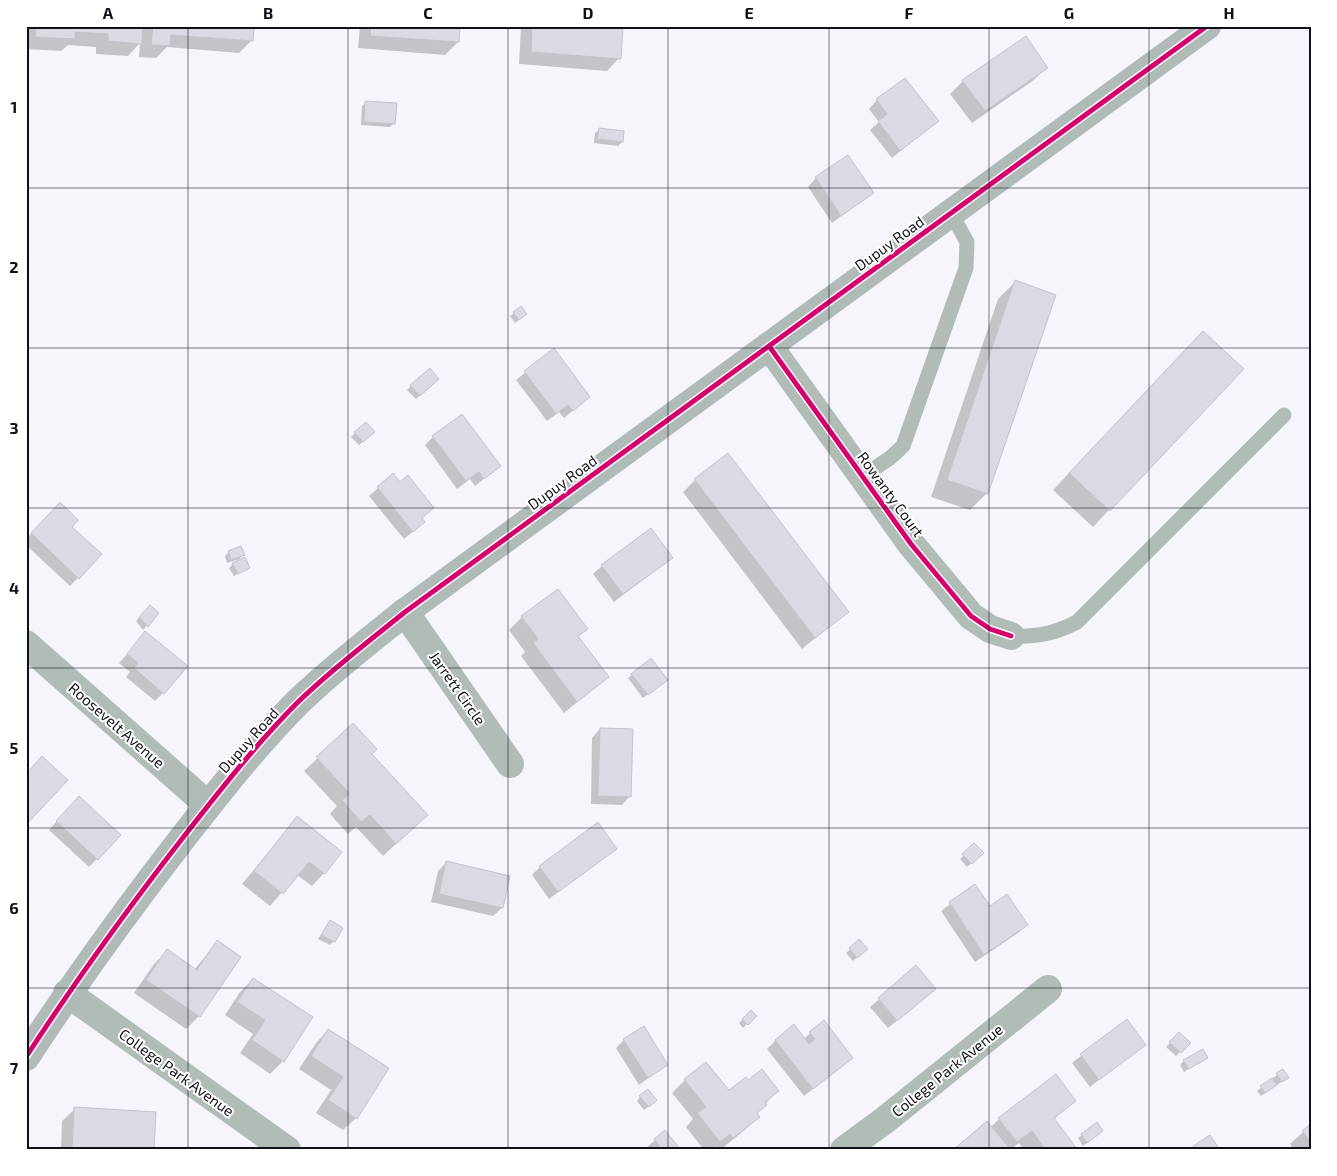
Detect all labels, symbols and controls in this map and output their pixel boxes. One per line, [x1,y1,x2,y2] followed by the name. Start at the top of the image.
[103,3,114,22] text: A
[263,3,273,22] text: B
[423,3,433,22] text: C
[583,3,594,22] text: D
[744,3,754,22] text: E
[905,3,914,22] text: F
[1064,3,1074,22] text: G
[1223,3,1235,22] text: H
[11,97,17,116] text: 1
[851,212,927,274] street label: Dupuy Road
[9,257,19,276] text: 2
[9,418,19,437] text: 3
[854,448,928,540] street label: Rowanty Court
[524,451,600,513] street label: Dupuy Road
[9,578,19,597] text: 4
[426,648,490,728] street label: Jarrett Circle
[65,678,169,772] street label: Roosevelt Avenue
[214,704,282,776] street label: Dupuy Road
[10,738,19,757] text: 5
[9,898,19,917] text: 6
[888,1020,1006,1120] street label: College Park Avenue
[116,1024,238,1120] street label: College Park Avenue
[10,1058,19,1077] text: 7

